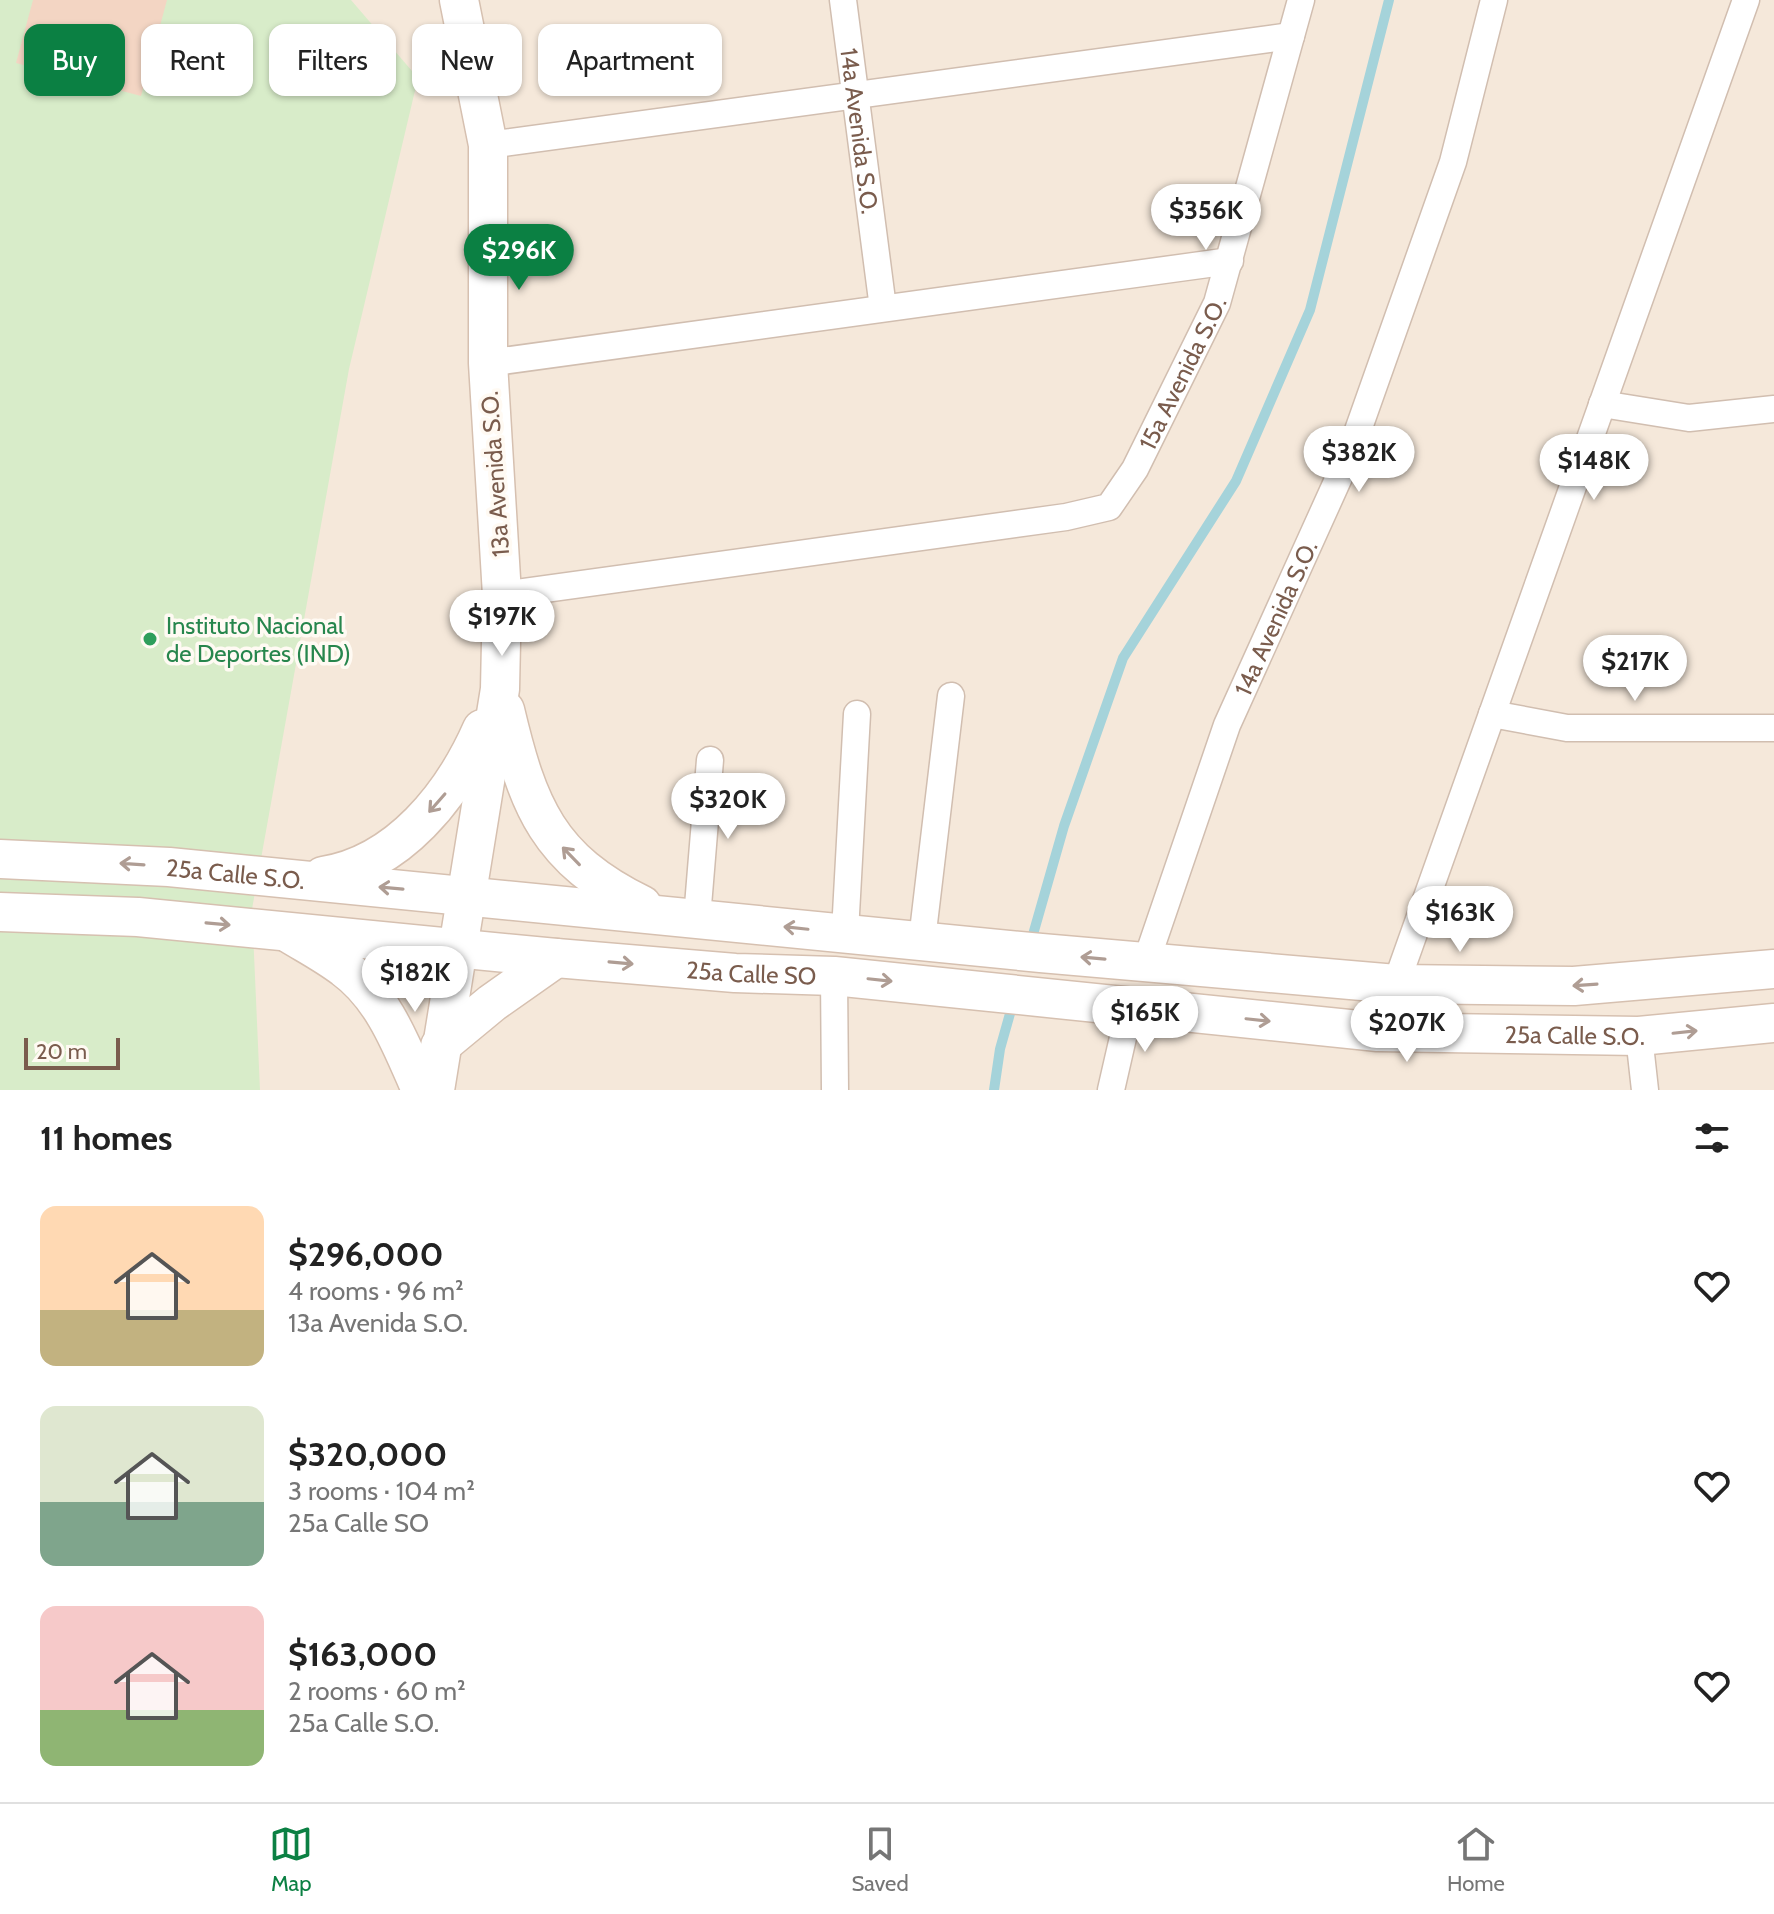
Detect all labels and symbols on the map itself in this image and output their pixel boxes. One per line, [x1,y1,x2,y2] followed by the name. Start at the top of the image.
[835,46,885,216] street label: 14a Avenida S.O.
[1150,184,1262,252] pin: $356K
[463,224,575,292] pin: $296K
[1132,295,1232,455] street label: 15a Avenida S.O.
[475,390,515,558] street label: 13a Avenida S.O.
[1303,426,1415,494] pin: $382K
[1538,434,1650,502] pin: $148K
[1228,536,1323,700] street label: 14a Avenida S.O.
[446,590,558,658] pin: $197K
[166,611,351,668] place label: Instituto Nacional de Deportes (IND)
[141,630,159,648] marker: Instituto Nacional de Deportes (IND)
[1579,635,1691,703] pin: $217K
[672,773,784,841] pin: $320K
[429,792,447,812] one-way arrow
[562,847,580,867] one-way arrow
[165,852,306,895] street label: 25a Calle S.O.
[119,857,146,872] one-way arrow
[378,880,405,895] one-way arrow
[1404,886,1516,954] pin: $163K
[204,917,231,932] one-way arrow
[783,920,810,935] one-way arrow
[359,946,471,1014] pin: $182K
[1080,950,1107,965] one-way arrow
[685,954,817,990] street label: 25a Calle SO
[607,956,634,971] one-way arrow
[866,973,893,988] one-way arrow
[1572,978,1599,993] one-way arrow
[1089,986,1201,1054] pin: $165K
[1351,996,1463,1064] pin: $207K
[1244,1013,1271,1028] one-way arrow
[1504,1019,1645,1051] street label: 25a Calle S.O.
[1671,1024,1698,1039] one-way arrow
[24,1034,120,1070] scale bar

